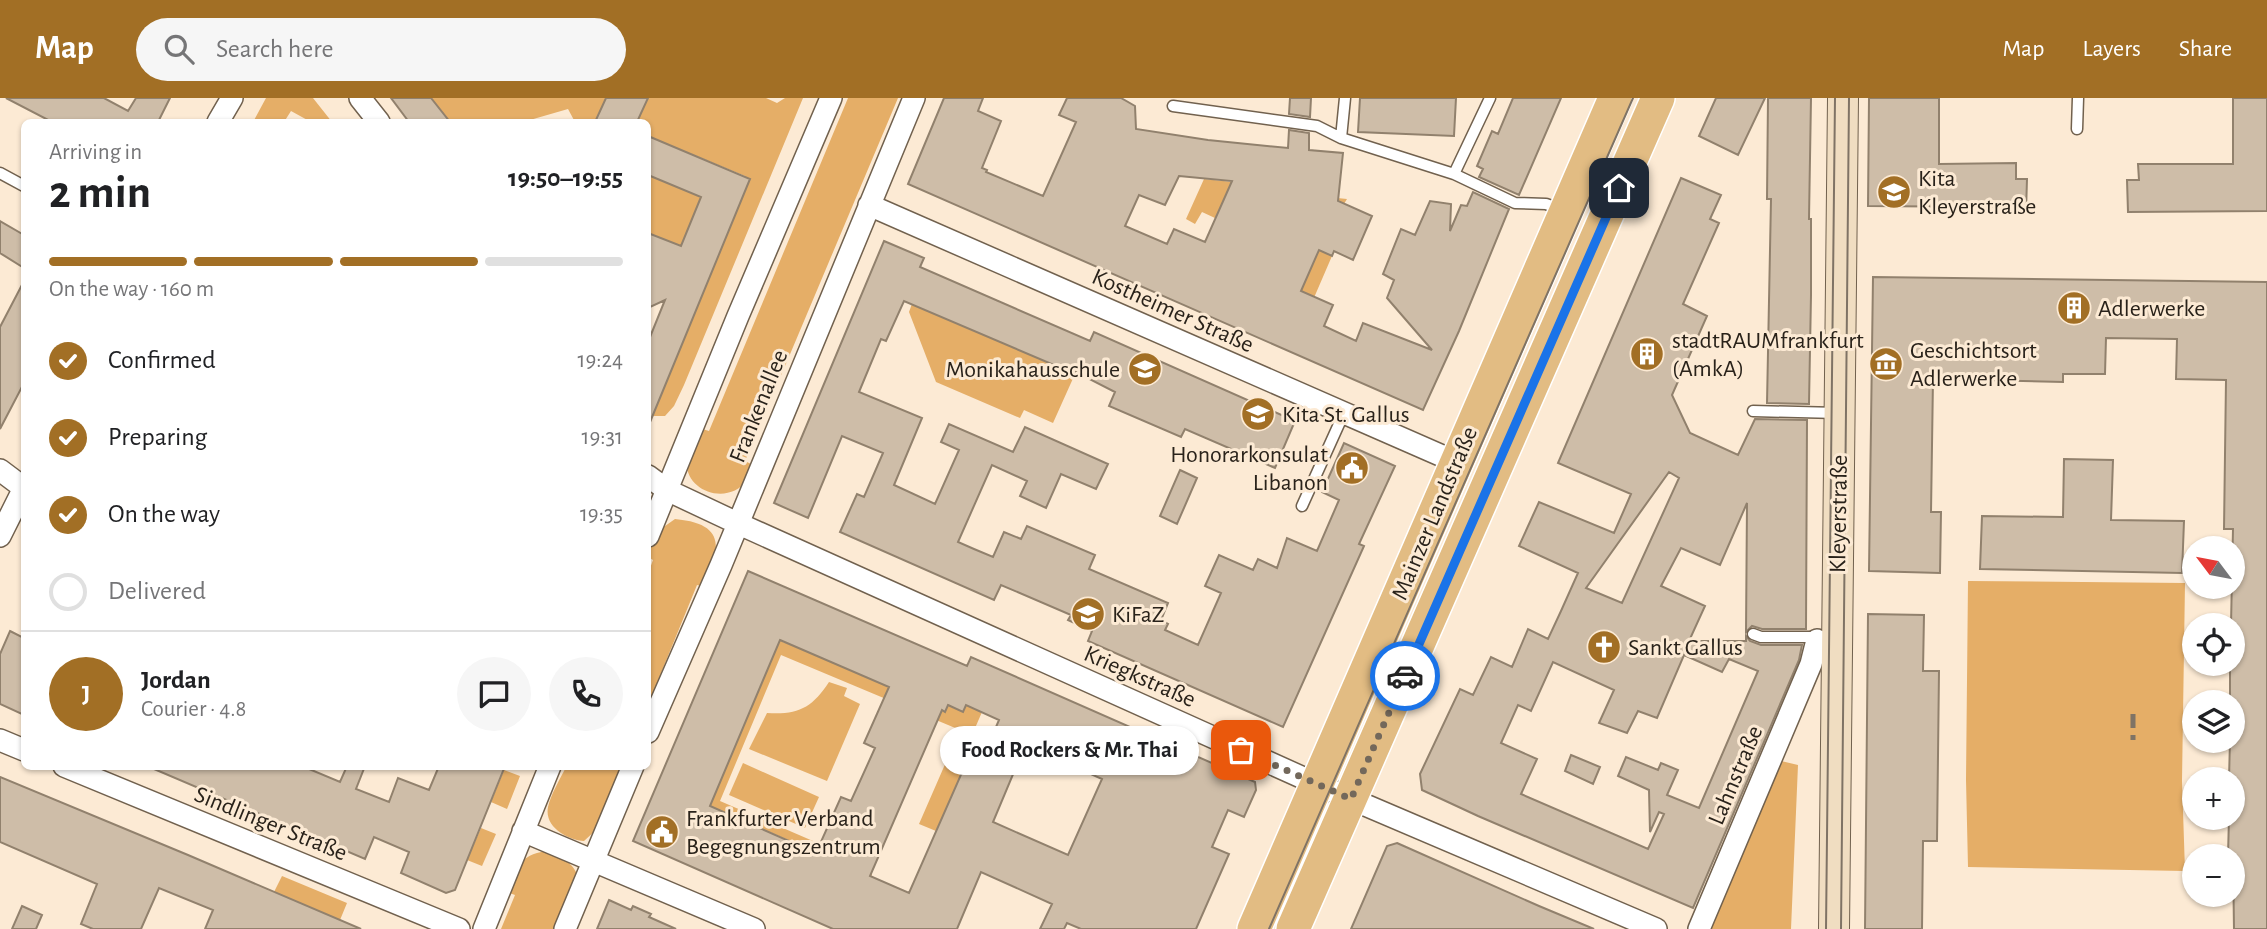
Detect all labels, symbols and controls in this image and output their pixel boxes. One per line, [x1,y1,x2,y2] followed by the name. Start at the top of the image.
[136,18,626,81] search box
[160,30,198,68] icon: search
[35,32,94,65] text: Map
[216,36,334,62] text: Search here
[2002,37,2044,61] text: Map
[2082,37,2141,61] text: Layers
[2179,37,2232,61] text: Share
[49,141,142,164] text: Arriving in
[1589,158,1649,218] pin
[508,165,623,191] text: 19:50–19:55
[1918,167,2036,219] place label: Kita Kleyerstraße
[1600,169,1638,207] icon: home
[49,170,151,216] text: 2 min
[1875,173,1913,211] school or university icon: Kita Kleyerstraße
[1088,265,1257,357] street label: Kostheimer Straße
[49,278,214,301] text: On the way · 160 m
[2055,289,2093,327] building icon: Adlerwerke
[2098,297,2205,321] place label: Adlerwerke
[1672,329,1864,381] place label: stadtRAUMfrankfurt (AmkA)
[1628,335,1666,373] building icon: stadtRAUMfrankfurt (AmkA)
[1910,339,2037,391] place label: Geschichtsort Adlerwerke
[49,342,87,380] icon: check
[1867,345,1905,383] museum icon: Geschichtsort Adlerwerke
[108,347,216,373] text: Confirmed
[725,347,792,466] street label: Frankenallee
[577,349,623,372] text: 19:24
[1126,350,1164,388] school or university icon: Monikahausschule
[946,358,1120,382] place label: Monikahausschule
[1239,395,1277,433] school or university icon: Kita St. Gallus
[1282,403,1410,427] place label: Kita St. Gallus
[49,419,87,457] icon: check
[1388,423,1482,603] street label: Mainzer Landstraße
[108,424,207,450] text: Preparing
[582,426,623,449] text: 19:31
[1170,443,1328,495] place label: Honorarkonsulat Libanon
[1333,449,1371,487] public building icon: Honorarkonsulat Libanon
[1826,455,1852,573] street label: Kleyerstraße
[49,496,87,534] icon: check
[108,501,220,527] text: On the way
[580,503,623,526] text: 19:35
[2182,536,2245,598] north arrow
[2182,536,2245,907] map controls
[108,578,206,604] text: Delivered
[1069,595,1107,633] school or university icon: KiFaZ
[1112,603,1164,627] place label: KiFaZ
[2182,613,2245,676] button: locate
[1585,628,1623,666] church icon: Sankt Gallus
[1628,636,1743,660] place label: Sankt Gallus
[1370,641,1440,711] courier
[1080,642,1199,712] street label: Kriegkstraße
[457,657,531,731] button: chat
[549,657,623,731] button: phone
[1386,657,1424,695] icon: car
[141,667,211,693] text: Jordan
[82,681,90,707] text: J
[2182,690,2245,753] button: layers
[141,698,246,721] text: Courier · 4.8
[1211,720,1271,780] pin
[1704,722,1768,828] street label: Lahnstraße
[940,726,1199,774] callout: Food Rockers & Mr. Thai
[1222,731,1260,769] icon: bag
[961,739,1178,762] text: Food Rockers & Mr. Thai
[2182,767,2245,830] button: +
[191,782,350,865] street label: Sindlinger Straße
[686,807,881,859] place label: Frankfurter Verband Begegnungszentrum
[643,813,681,851] public building icon: Frankfurter Verband Begegnungszentrum
[2182,844,2245,907] button: −

